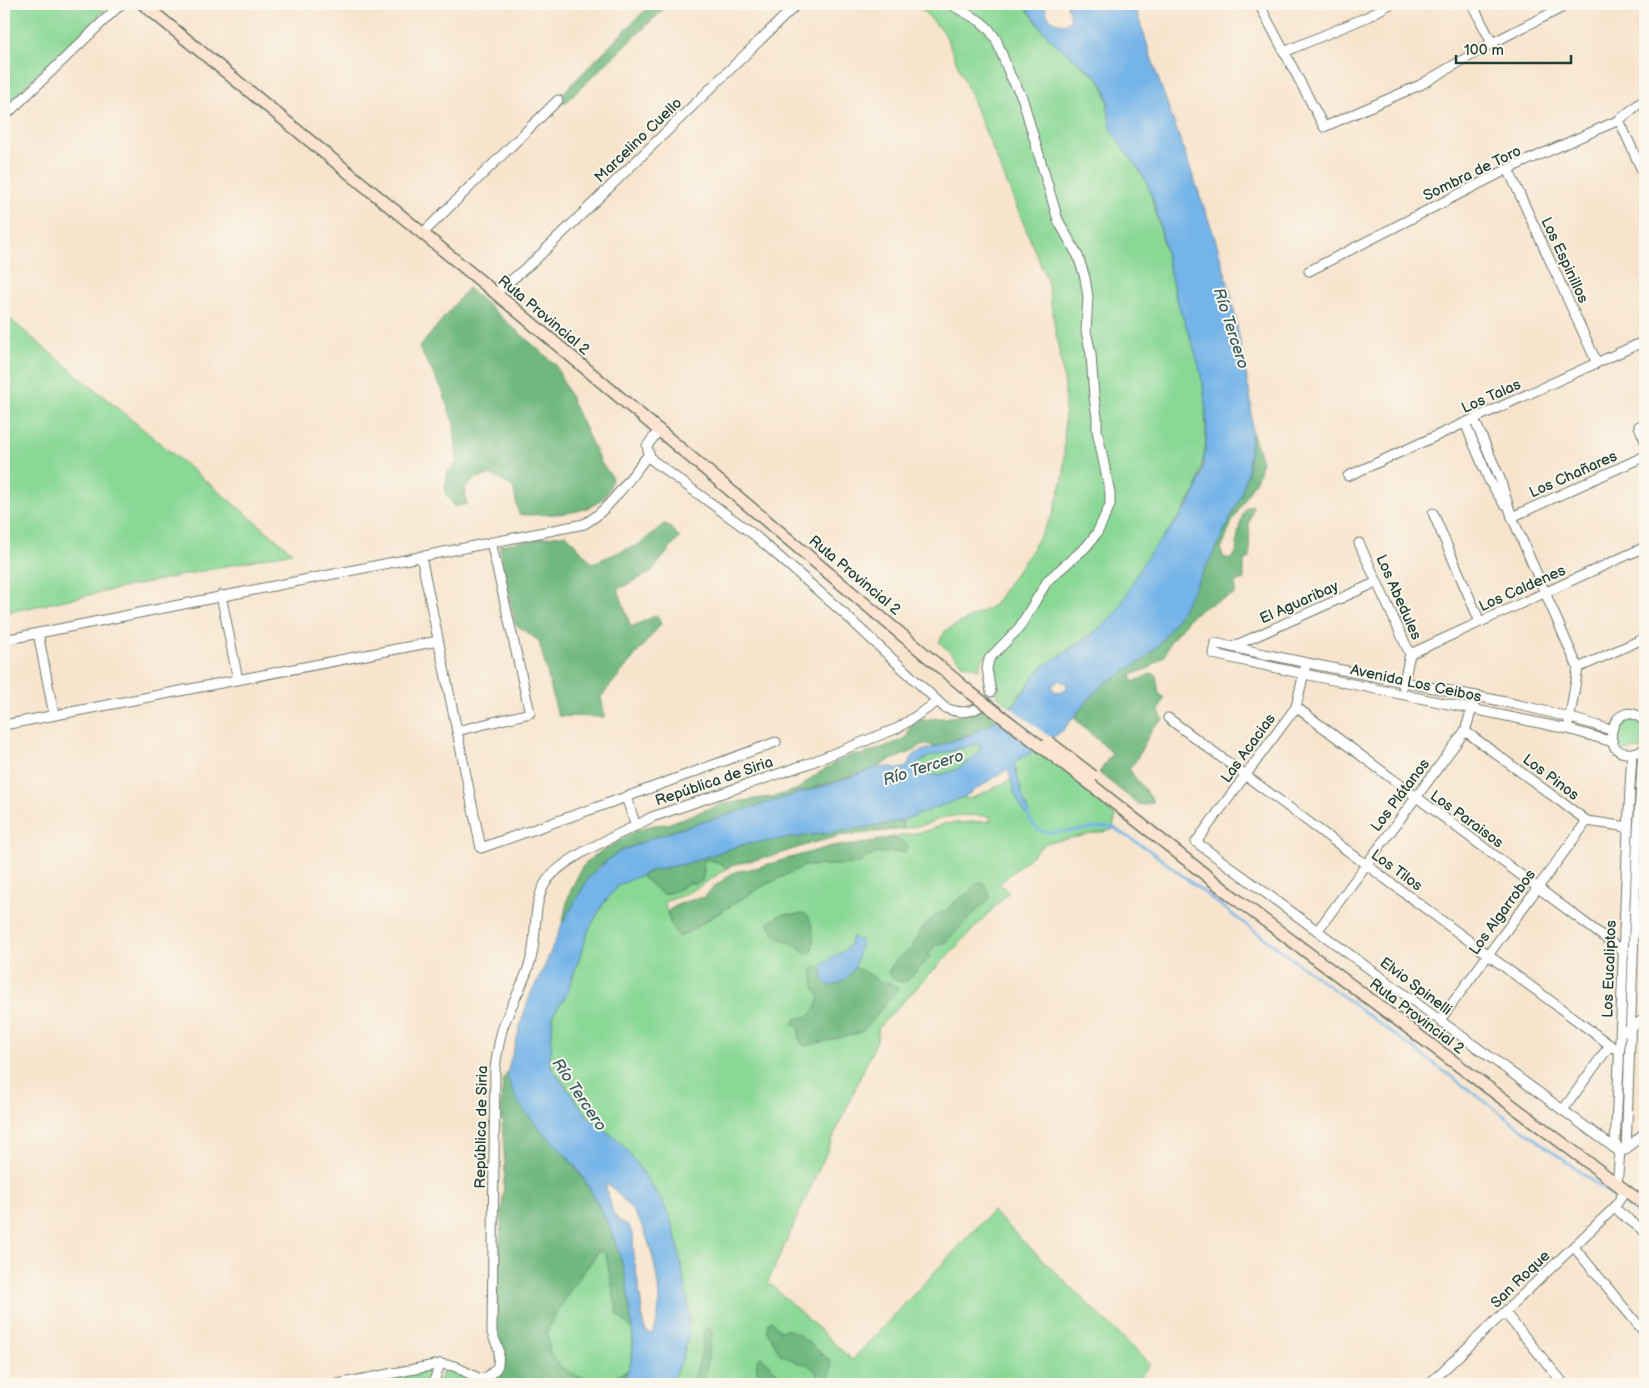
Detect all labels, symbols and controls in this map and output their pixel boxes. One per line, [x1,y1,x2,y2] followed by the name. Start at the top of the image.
[1456,32,1572,64] scale bar
[1464,41,1504,60] text: 100 m
[591,94,686,187] street label: Marcelino Cuello
[1420,141,1524,205] street label: Sombra de Toro
[1536,214,1593,307] street label: Los Espinillos
[494,271,594,359] street label: Ruta Provincial 2
[1209,286,1253,371] water label: Río Tercero
[1459,375,1524,418] street label: Los Talas
[1526,446,1621,502] street label: Los Chañares
[805,531,905,619] street label: Ruta Provincial 2
[1371,552,1426,643] street label: Los Abedules
[1476,561,1569,616] street label: Los Caldenes
[1257,577,1342,628] street label: El Aguaribay
[1349,660,1484,707] street label: Avenida Los Ceibos
[1217,710,1280,787] street label: Las Acacias
[881,746,966,790] water label: Río Tercero
[1519,750,1583,805] street label: Los Pinos
[653,752,776,811] street label: República de Siria
[1367,755,1434,836] street label: Los Plátanos
[1426,786,1508,853] street label: Los Paraisos
[1367,845,1427,896] street label: Los Tilos
[1465,865,1540,959] street label: Los Algarrobos
[1598,919,1621,1018] street label: Los Eucaliptos
[1376,953,1455,1020] street label: Elvio Spinelli
[1365,974,1468,1058] street label: Ruta Provincial 2
[548,1055,610,1135] water label: Río Tercero
[471,1065,492,1189] street label: República de Siria
[1487,1246,1554,1312] street label: San Roque

